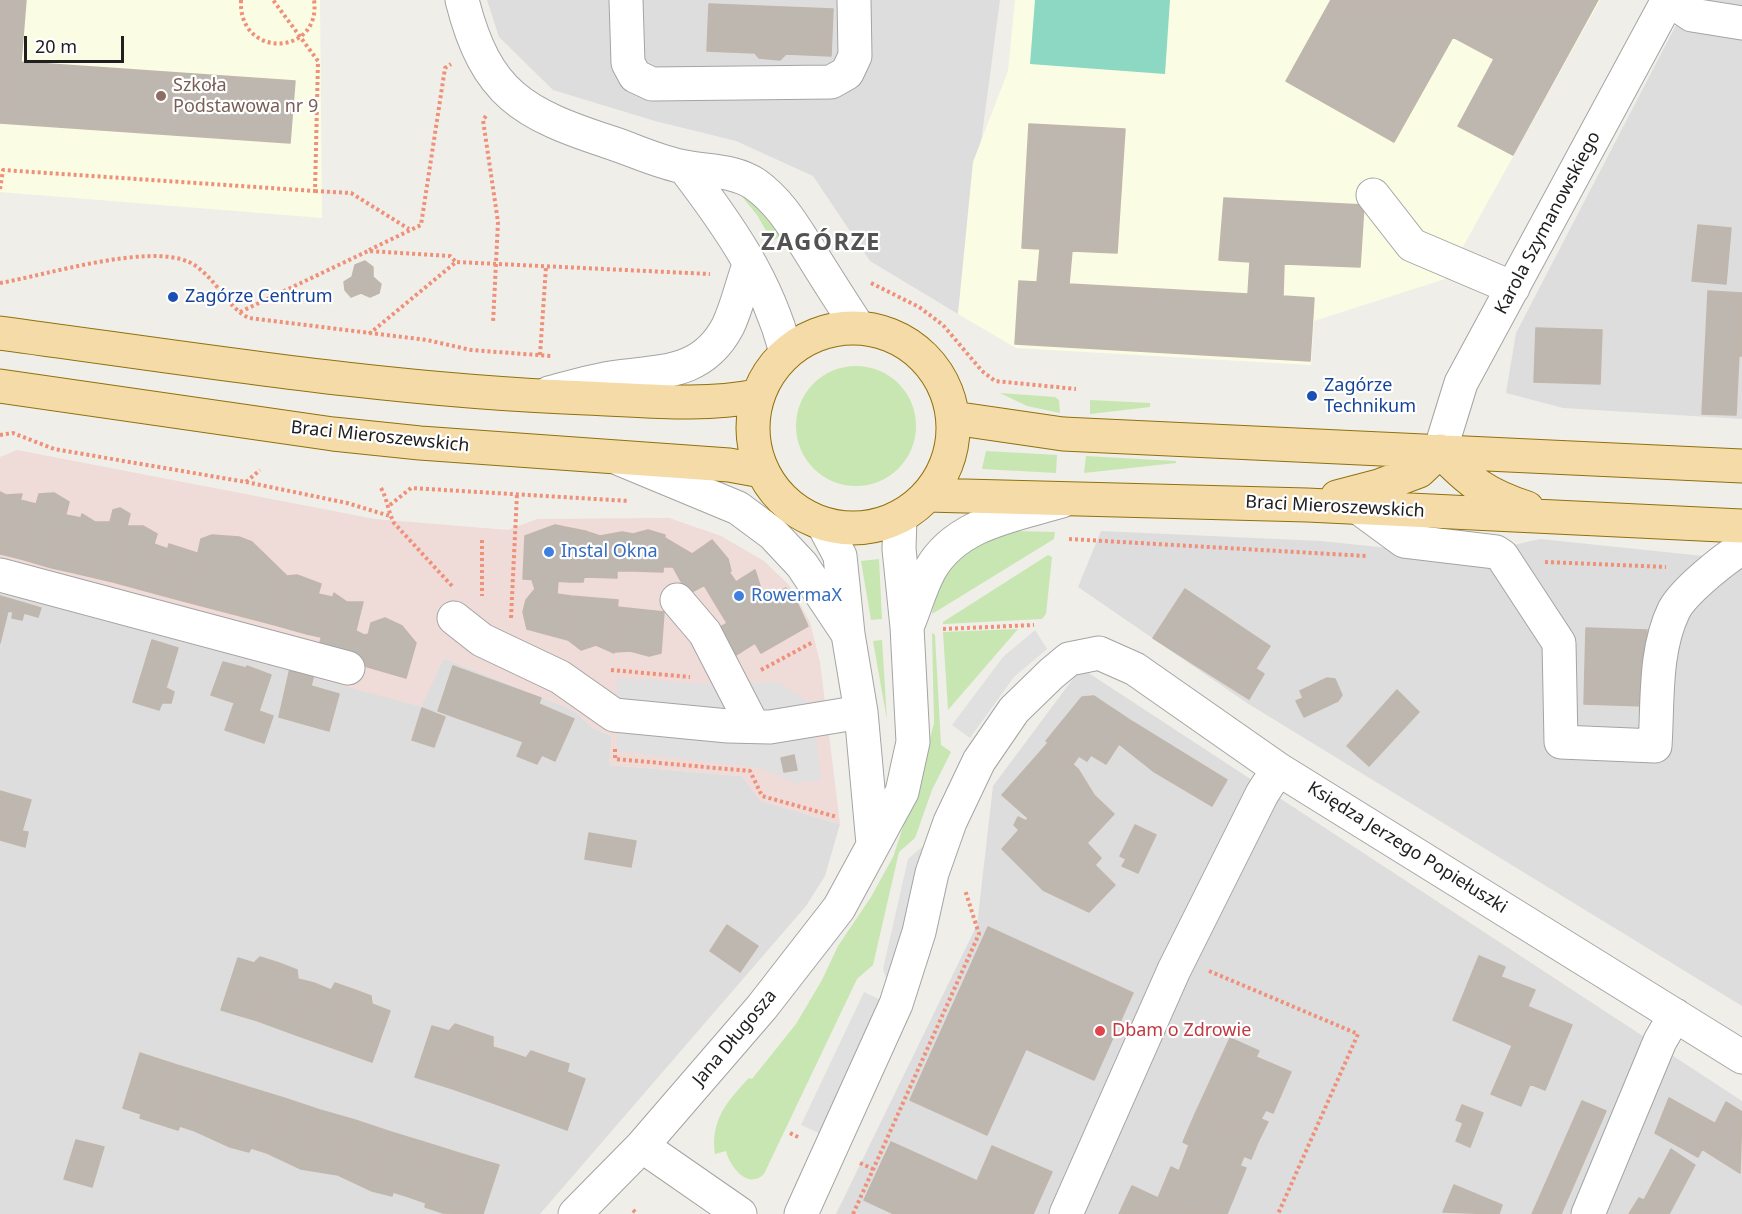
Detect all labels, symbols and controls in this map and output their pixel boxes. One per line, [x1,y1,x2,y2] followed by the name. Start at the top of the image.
[27,24,128,62] scale bar
[35,34,77,58] text: 20 m
[173,75,318,118] place label: Szkoła Podstawowa nr 9
[154,89,168,103] marker: Szkoła Podstawowa nr 9
[1491,128,1605,318] street label: Karola Szymanowskiego
[761,229,881,257] district label: ZAGÓRZE
[185,286,333,308] place label: Zagórze Centrum
[166,290,180,304] marker: Zagórze Centrum
[1324,375,1416,418] place label: Zagórze Technikum
[1305,389,1319,403] marker: Zagórze Technikum
[290,417,470,457] street label: Braci Mieroszewskich
[1245,492,1425,522] street label: Braci Mieroszewskich
[561,541,658,563] place label: Instal Okna
[542,545,556,559] marker: Instal Okna
[751,585,842,607] place label: RowermaX
[732,589,746,603] marker: RowermaX
[1303,778,1511,918] street label: Księdza Jerzego Popiełuszki
[688,985,782,1091] street label: Jana Długosza
[1112,1020,1251,1042] place label: Dbam o Zdrowie
[1093,1024,1107,1038] marker: Dbam o Zdrowie

